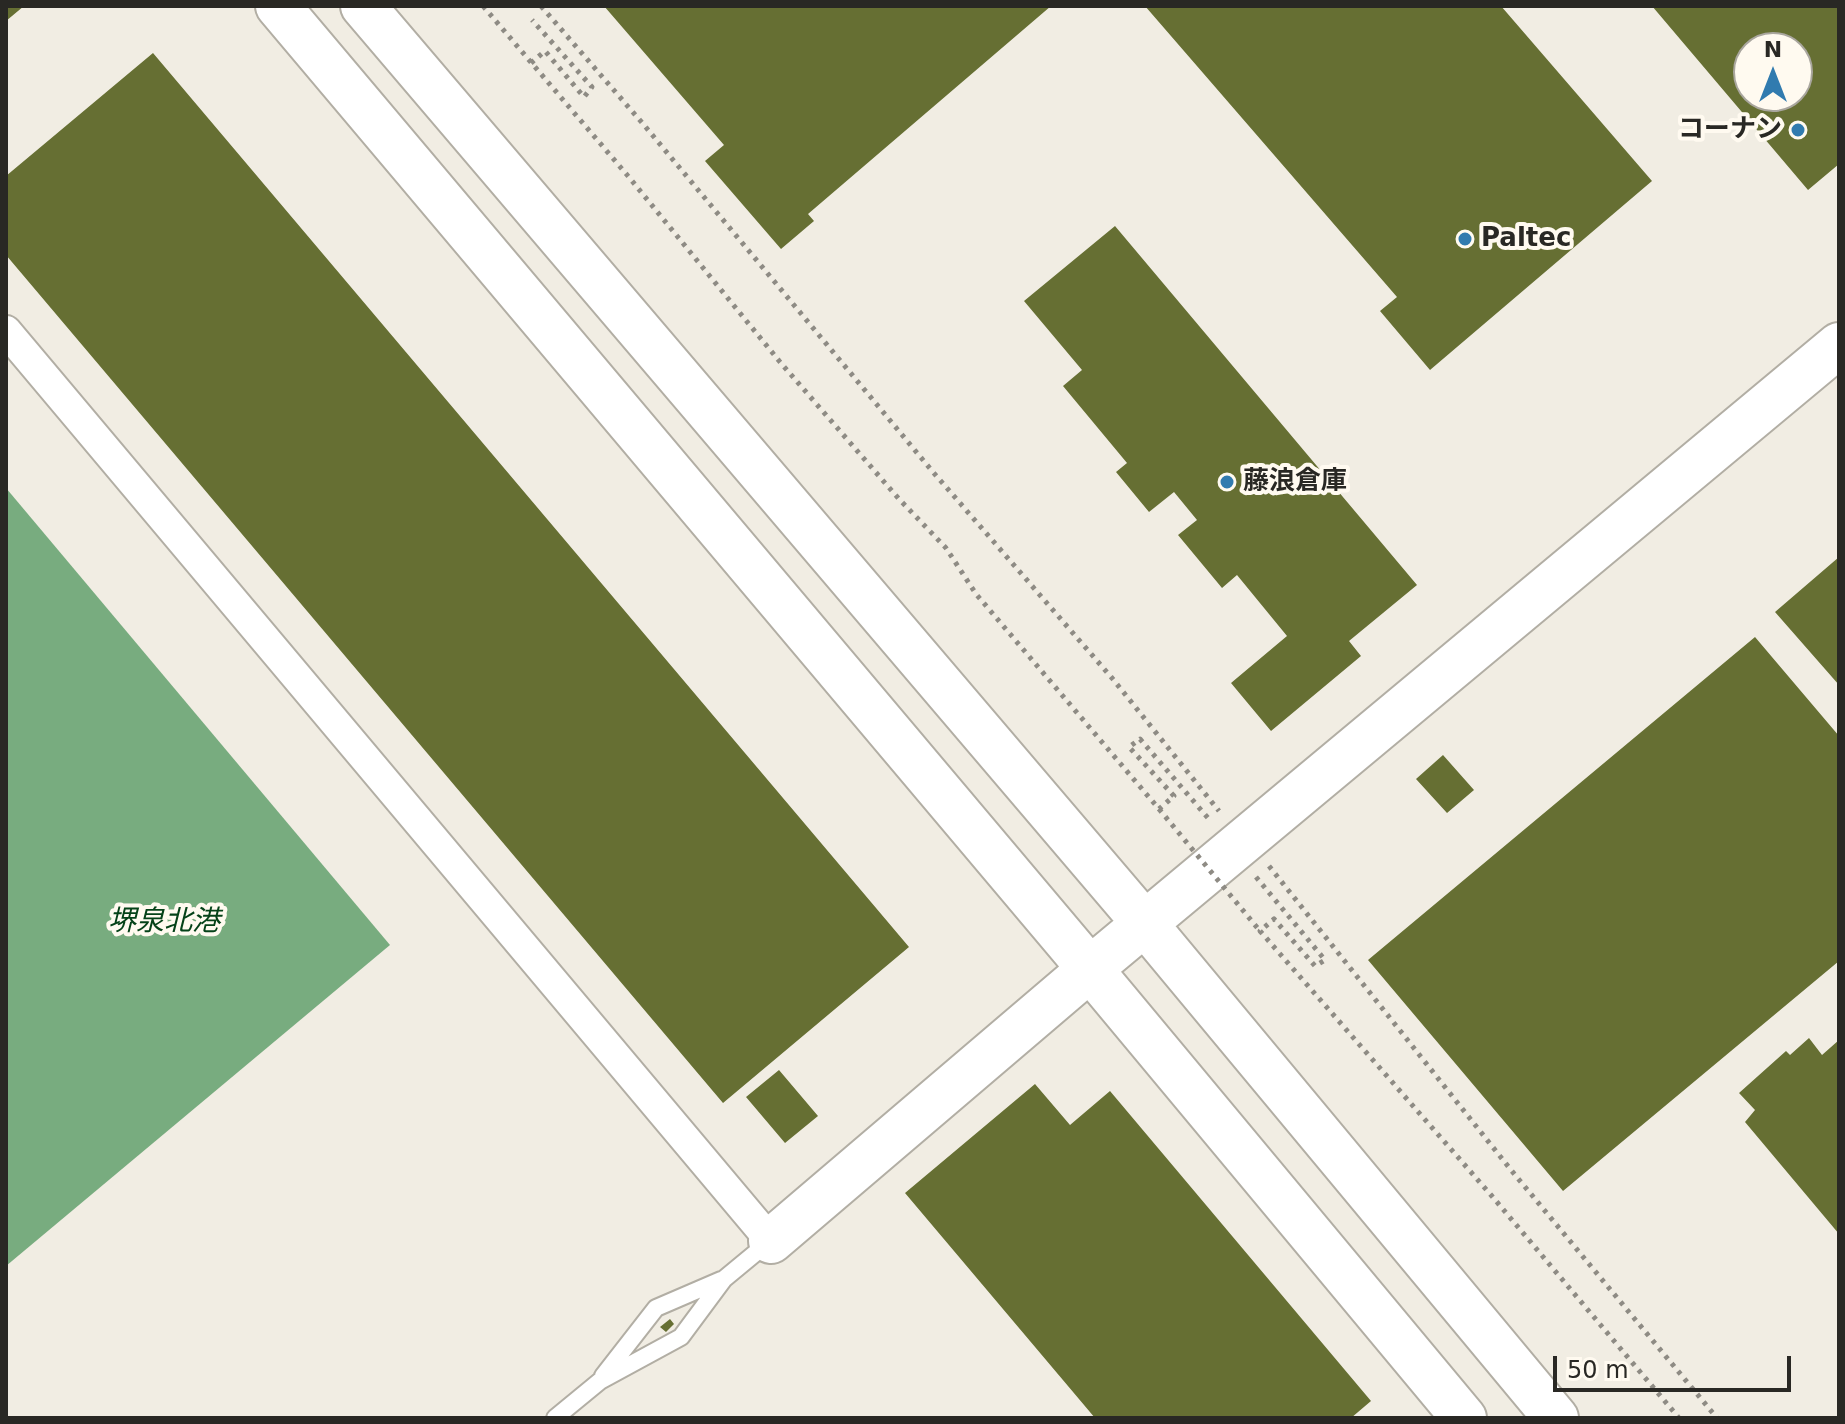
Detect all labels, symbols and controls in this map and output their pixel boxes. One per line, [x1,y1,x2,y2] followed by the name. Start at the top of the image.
[1733,32,1813,112] north arrow
[1764,37,1782,62] text: N
[1678,114,1782,146] place label: コーナン
[1789,121,1807,139] marker: コーナン
[1481,223,1571,255] place label: Paltec
[1456,230,1474,248] marker: Paltec
[1243,466,1347,498] place label: 藤浪倉庫
[1218,473,1236,491] marker: 藤浪倉庫
[108,906,220,940] water label: 堺泉北港
[1557,1340,1795,1390] scale bar
[1567,1356,1629,1384] text: 50 m

